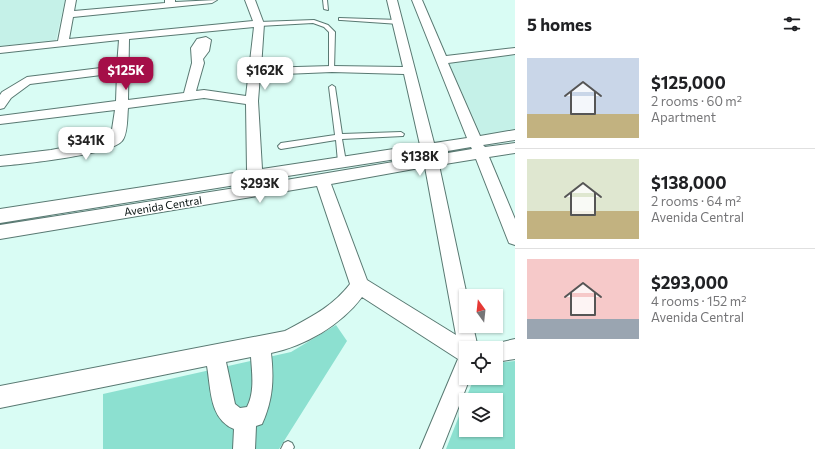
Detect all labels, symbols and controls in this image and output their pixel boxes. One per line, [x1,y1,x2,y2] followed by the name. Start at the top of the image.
[781,13,803,35] icon: filters
[527,14,592,35] text: 5 homes
[98,57,154,91] pin: $125K
[237,57,293,91] pin: $162K
[107,62,145,78] text: $125K
[246,62,284,78] text: $162K
[651,72,726,93] text: $125,000
[559,74,607,122] icon: home
[651,93,742,109] text: 2 rooms · 60 m²
[651,109,716,125] text: Apartment
[58,127,114,161] pin: $341K
[67,132,105,148] text: $341K
[392,143,448,177] pin: $138K
[401,148,439,164] text: $138K
[232,170,288,204] pin: $293K
[651,172,727,193] text: $138,000
[240,175,280,191] text: $293K
[559,175,607,223] icon: home
[123,193,203,218] street label: Avenida Central
[651,193,741,209] text: 2 rooms · 64 m²
[651,209,744,225] text: Avenida Central
[651,272,728,293] text: $293,000
[559,275,607,323] icon: home
[459,289,503,333] north arrow
[459,289,503,437] map controls
[651,293,746,309] text: 4 rooms · 152 m²
[651,309,744,325] text: Avenida Central
[459,341,503,385] button: locate
[459,393,503,437] button: layers

